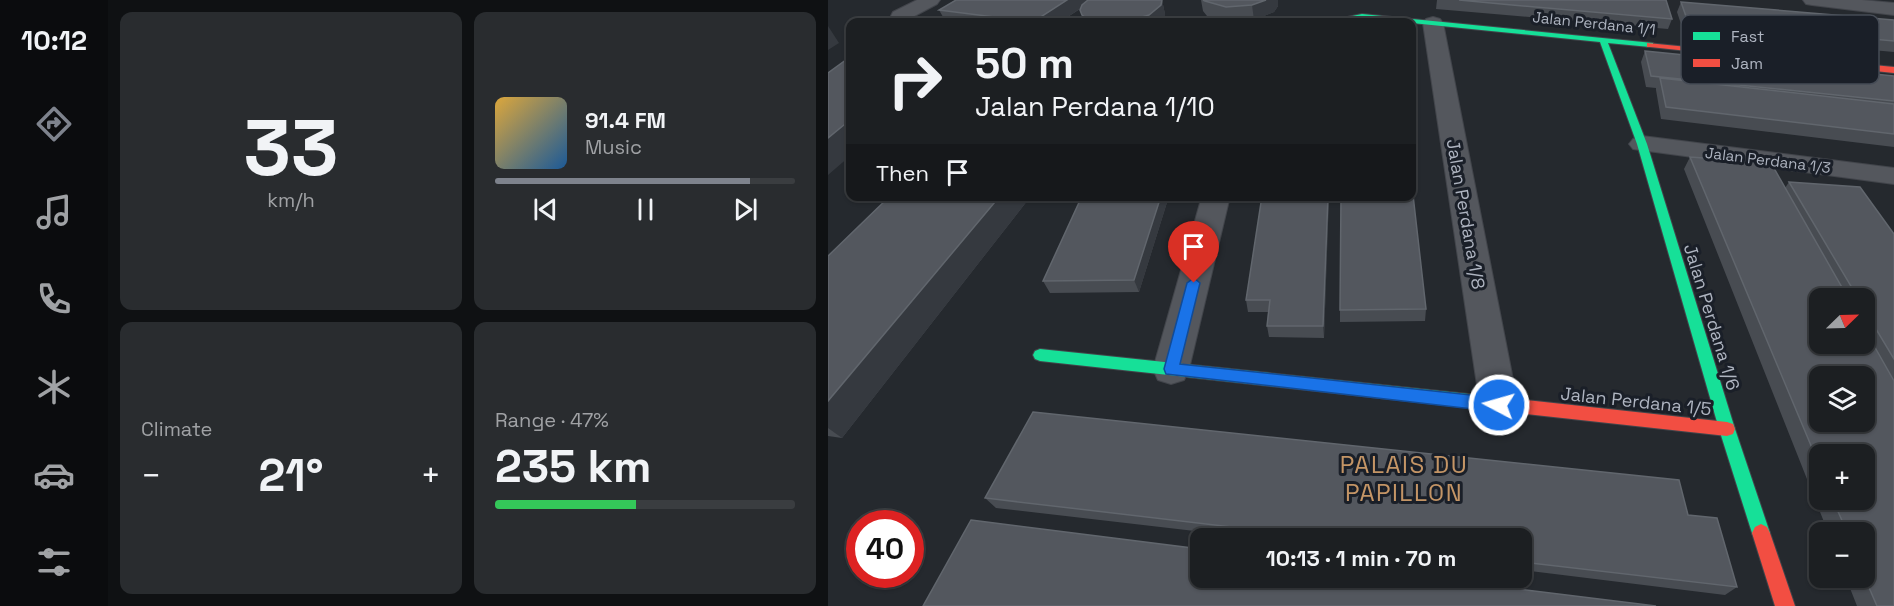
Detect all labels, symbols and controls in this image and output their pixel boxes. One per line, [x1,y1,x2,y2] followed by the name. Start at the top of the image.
[1532,7,1656,39] street label: Jalan Perdana 1/1
[1681,15,1879,84] legend
[21,23,87,58] text: 10:12
[1731,26,1764,47] text: Fast
[975,37,1074,90] text: 50 m
[876,42,954,120] icon: right
[1731,53,1763,74] text: Jam
[975,89,1215,124] text: Jalan Perdana 1/10
[244,98,338,198] text: 33
[33,103,75,145] icon: directions
[585,106,666,134] text: 91.4 FM
[585,134,642,160] text: Music
[1441,137,1491,291] street label: Jalan Perdana 1/8
[1704,143,1832,177] street label: Jalan Perdana 1/3
[941,156,974,189] icon: arrive
[876,159,929,187] text: Then
[267,187,315,213] text: km/h
[33,191,75,233] icon: music
[529,193,562,226] icon: previous
[629,193,662,226] icon: pause
[729,193,762,226] icon: next
[1168,221,1219,283] pin
[1177,230,1210,263] icon: arrive
[1679,241,1745,393] street label: Jalan Perdana 1/6
[33,278,75,320] icon: phone
[1809,288,1875,354] north arrow
[1809,288,1875,588] map controls
[33,366,75,408] icon: climate
[1809,366,1875,432] button: layers
[1467,373,1531,437] position arrow
[1559,382,1713,420] street label: Jalan Perdana 1/5
[495,407,609,433] text: Range · 47%
[141,416,212,442] text: Climate
[495,438,651,495] text: 235 km
[1809,444,1875,510] button: +
[259,447,323,504] text: 21°
[1340,449,1468,508] district label: PALAIS DU PAPILLON
[33,454,75,496] icon: car
[141,455,161,497] text: −
[421,455,441,497] text: +
[846,510,924,588] speed limit sign: 40
[1809,522,1875,588] button: −
[33,541,75,583] icon: filters
[1266,544,1456,572] text: 10:13 · 1 min · 70 m

